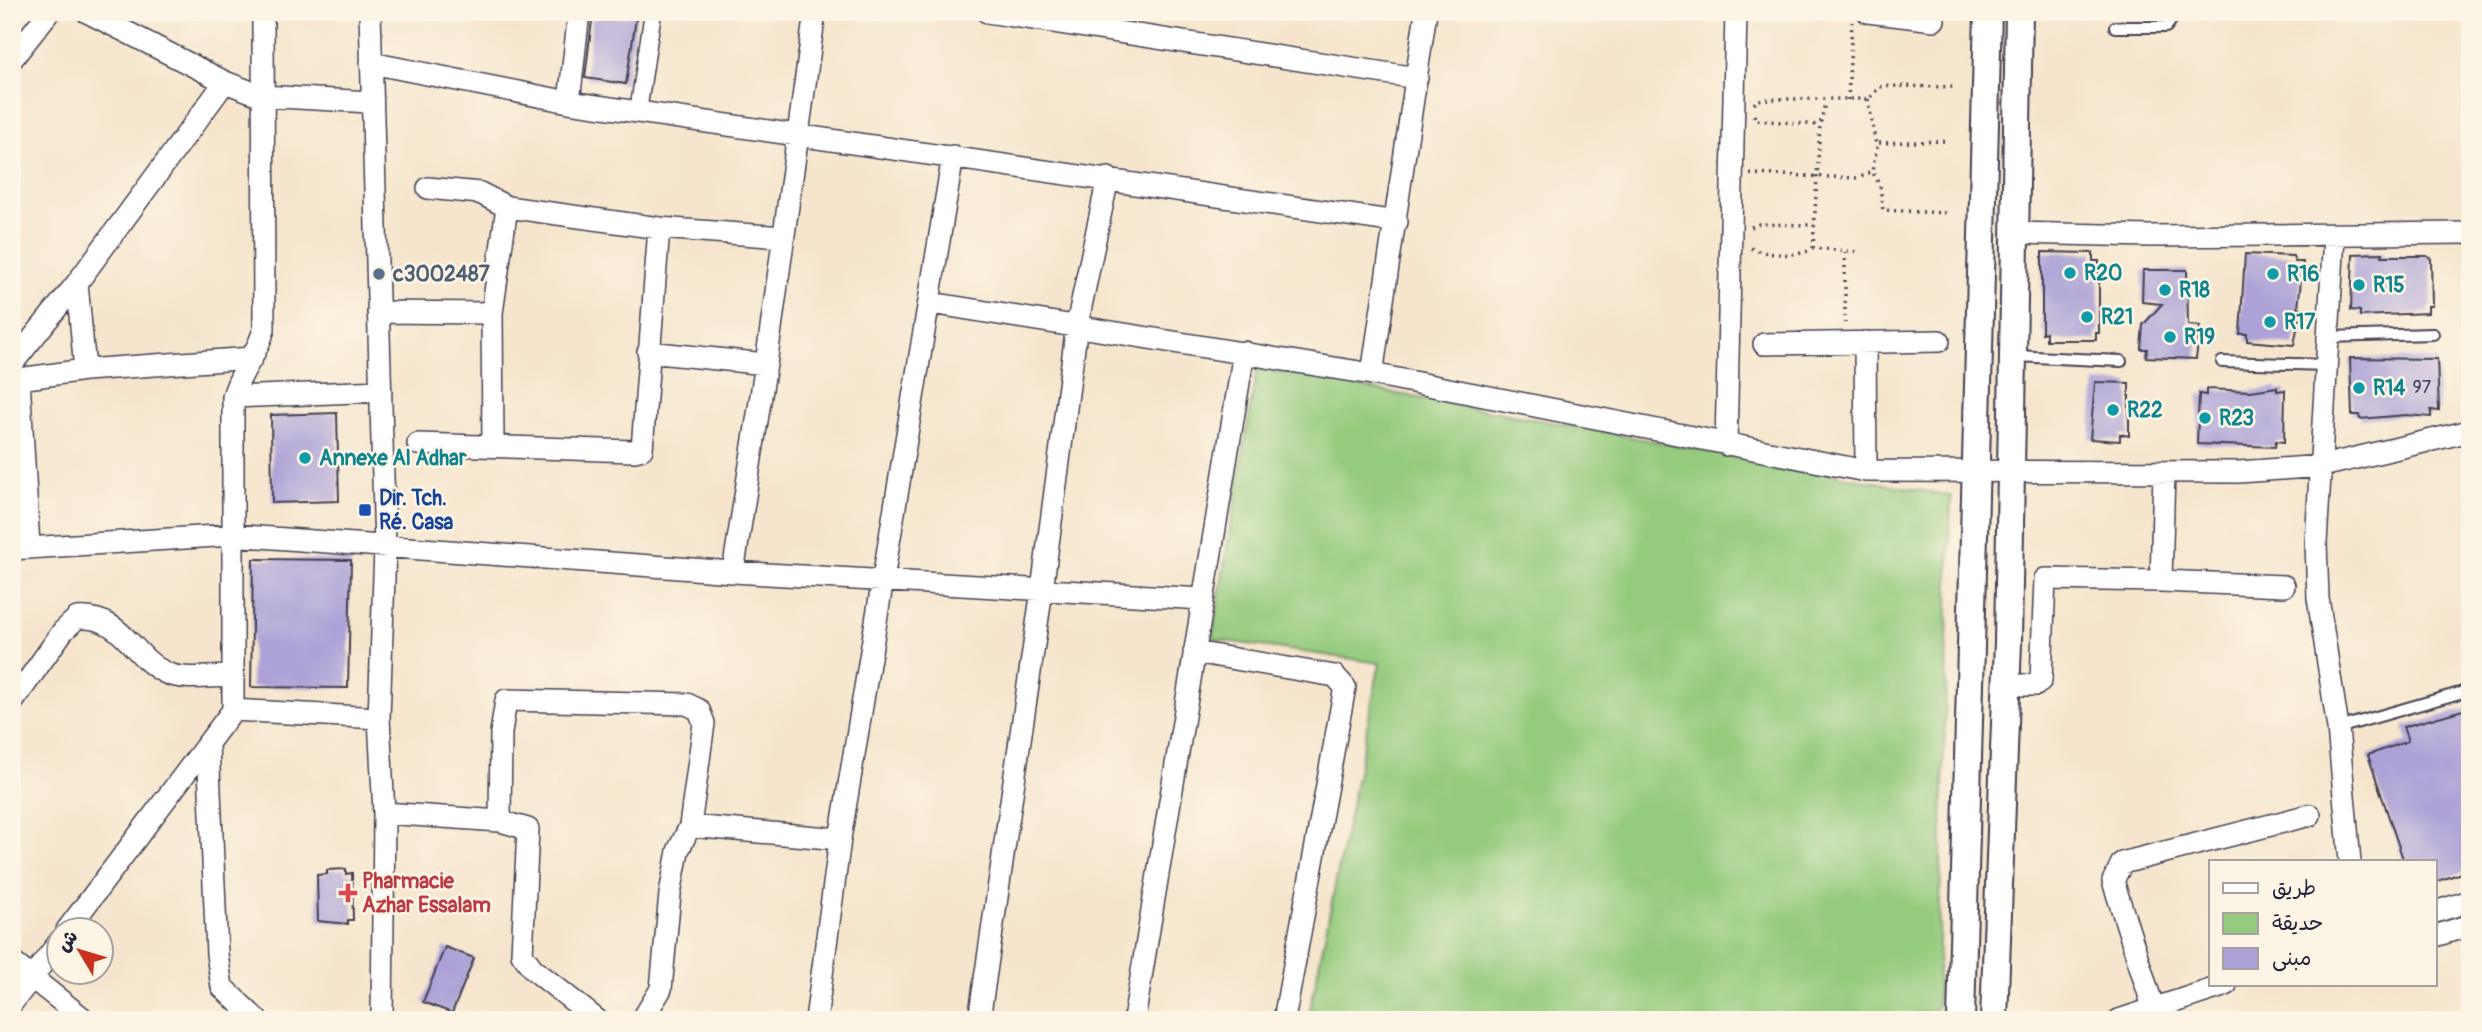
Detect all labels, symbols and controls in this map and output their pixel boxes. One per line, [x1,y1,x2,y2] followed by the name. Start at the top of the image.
[2084,260,2122,287] place label: R20
[392,261,491,288] place label: c3002487
[2287,261,2320,288] place label: R16
[2062,265,2078,281] marker: R20
[371,266,387,282] marker: c3002487
[2265,266,2281,282] marker: R16
[2373,272,2405,299] place label: R15
[2179,277,2210,304] place label: R18
[2351,277,2367,293] marker: R15
[2157,282,2173,298] marker: R18
[2101,304,2133,331] place label: R21
[2079,309,2095,325] marker: R21
[2284,309,2316,336] place label: R17
[2262,314,2278,330] marker: R17
[2184,324,2215,351] place label: R19
[2162,329,2178,345] marker: R19
[2373,375,2406,402] place label: R14
[2413,376,2432,399] house number: 97
[2351,380,2367,396] marker: R14
[2127,397,2163,424] place label: R22
[2105,402,2121,418] marker: R22
[2219,405,2254,432] place label: R23
[2197,410,2213,426] marker: R23
[319,445,467,472] place label: Annexe Al Adhar
[297,450,313,466] marker: Annexe Al Adhar
[379,485,454,536] place label: Dir. Tch. Ré. Casa
[357,502,373,518] marker: Dir. Tch. Ré. Casa
[2209,860,2436,986] legend
[362,868,491,919] place label: Pharmacie Azhar Essalam
[2272,875,2316,902] text: طريق
[340,885,356,901] marker: Pharmacie Azhar Essalam
[2272,910,2323,937] text: حديقة
[46,916,116,986] north arrow
[52,925,83,957] text: ش
[2272,945,2311,972] text: مبنى

